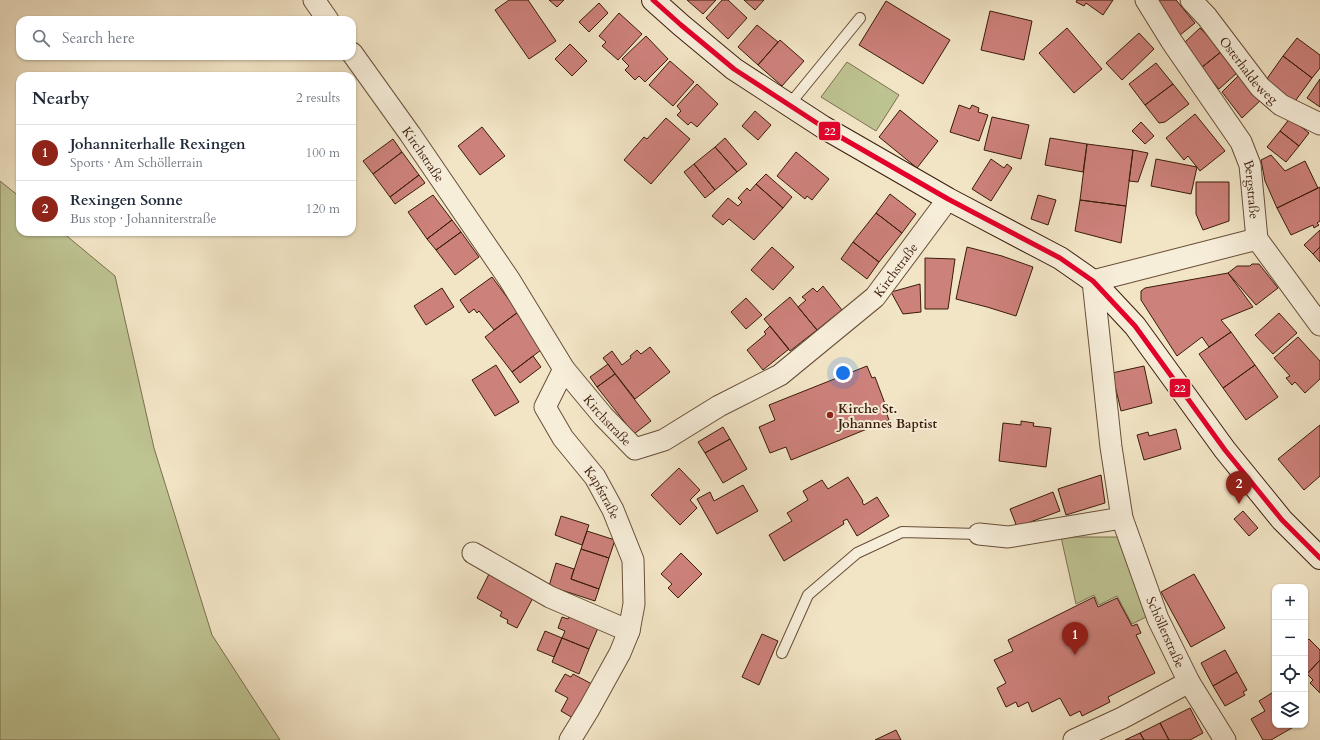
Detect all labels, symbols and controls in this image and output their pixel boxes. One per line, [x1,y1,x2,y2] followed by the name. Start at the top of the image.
[16,16,356,60] search box
[30,27,52,49] icon: search
[62,28,135,48] text: Search here
[1215,33,1282,109] street label: Osterhaldeweg
[32,87,89,110] text: Nearby
[296,89,340,107] text: 2 results
[818,121,841,141] line badge: 22
[398,123,448,186] street label: Kirchstraße
[824,124,836,139] text: 22
[70,134,246,154] text: Johanniterhalle Rexingen
[42,144,48,162] text: 1
[306,144,340,162] text: 100 m
[70,154,203,172] text: Sports · Am Schöllerrain
[1239,157,1263,220] street label: Bergstraße
[70,190,183,210] text: Rexingen Sonne
[42,200,48,218] text: 2
[306,200,340,218] text: 120 m
[70,210,216,228] text: Bus stop · Johanniterstraße
[870,239,922,301] street label: Kirchstraße
[833,363,853,383] your location
[1169,378,1191,398] line badge: 22
[1174,381,1186,396] text: 22
[579,391,635,450] street label: Kirchstraße
[836,400,937,433] place label: Kirche St. Johannes Baptist
[825,410,835,420] marker: Kirche St. Johannes Baptist
[580,463,624,522] street label: Kapfstraße
[1226,471,1252,504] pin: 2
[1272,584,1308,728] map controls
[1272,584,1308,620] button: +
[1141,594,1189,671] street label: Schöllerstraße
[1272,620,1308,656] button: −
[1062,622,1088,655] pin: 1
[1272,656,1308,692] button: locate
[1272,692,1308,728] button: layers

